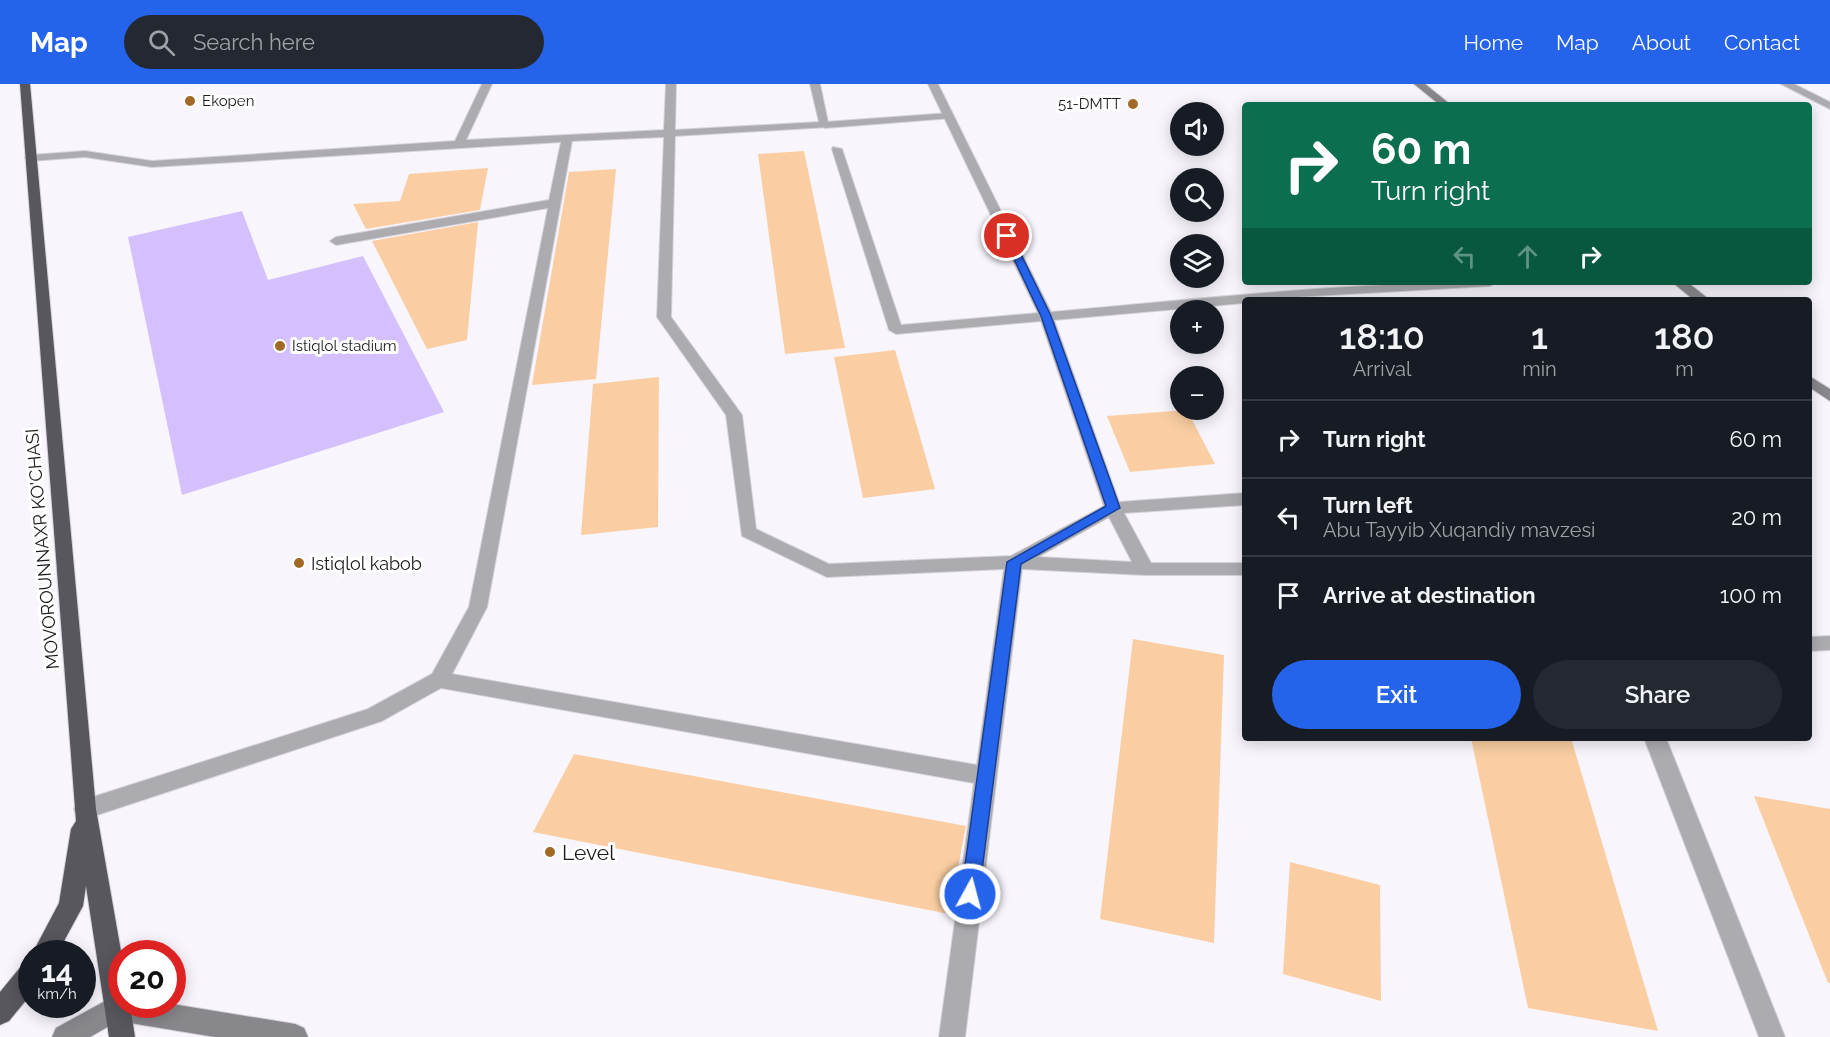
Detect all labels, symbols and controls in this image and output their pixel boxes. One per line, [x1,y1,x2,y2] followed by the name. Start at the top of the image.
[124,15,544,69] search box
[30,26,88,59] text: Map
[145,26,178,59] icon: search
[193,29,315,55] text: Search here
[1464,30,1523,55] text: Home
[1556,30,1599,55] text: Map
[1632,30,1691,55] text: About
[1724,30,1800,55] text: Contact
[202,92,254,110] place label: Ekopen
[183,94,197,108] marker: Ekopen
[1058,95,1121,113] place label: 51-DMTT
[1126,97,1140,111] marker: 51-DMTT
[1170,102,1224,420] map controls
[1170,102,1224,156] button: sound
[1371,125,1471,174] text: 60 m
[1272,126,1350,204] icon: right
[1170,168,1224,222] button: search
[1371,175,1490,206] text: Turn right
[981,210,1032,261] pin
[990,219,1023,252] icon: arrive
[1170,234,1224,288] button: layers
[1448,240,1481,273] icon: left
[1511,240,1544,273] icon: ahead
[1574,240,1607,273] icon: right
[1170,300,1224,354] button: +
[1339,315,1425,357] text: 18:10
[1531,315,1548,357] text: 1
[1654,315,1715,357] text: 180
[292,337,397,355] place label: Istiqlol stadium
[273,339,287,353] marker: Istiqlol stadium
[1353,357,1411,381] text: Arrival
[1522,357,1557,381] text: min
[1675,357,1694,381] text: m
[1170,366,1224,420] button: −
[1272,423,1305,456] icon: right
[1323,426,1426,452] text: Turn right
[1729,426,1782,452] text: 60 m
[21,428,63,670] street label: MOVOROUNNAXR KO'CHASI
[1323,492,1413,518] text: Turn left
[1272,501,1305,534] icon: left
[1731,504,1782,530] text: 20 m
[1323,518,1595,542] text: Abu Tayyib Xuqandiy mavzesi
[311,553,422,574] place label: Istiqlol kabob
[292,556,306,570] marker: Istiqlol kabob
[1272,579,1305,612] icon: arrive
[1323,582,1536,608] text: Arrive at destination
[1720,582,1782,608] text: 100 m
[1272,660,1521,729] button: Exit
[1533,660,1782,729] button: Share
[562,840,615,865] place label: Level
[543,845,557,859] marker: Level
[938,862,1002,926] position arrow
[108,940,186,1018] speed limit sign: 20
[41,954,73,989] text: 14
[37,985,77,1003] text: km/h

